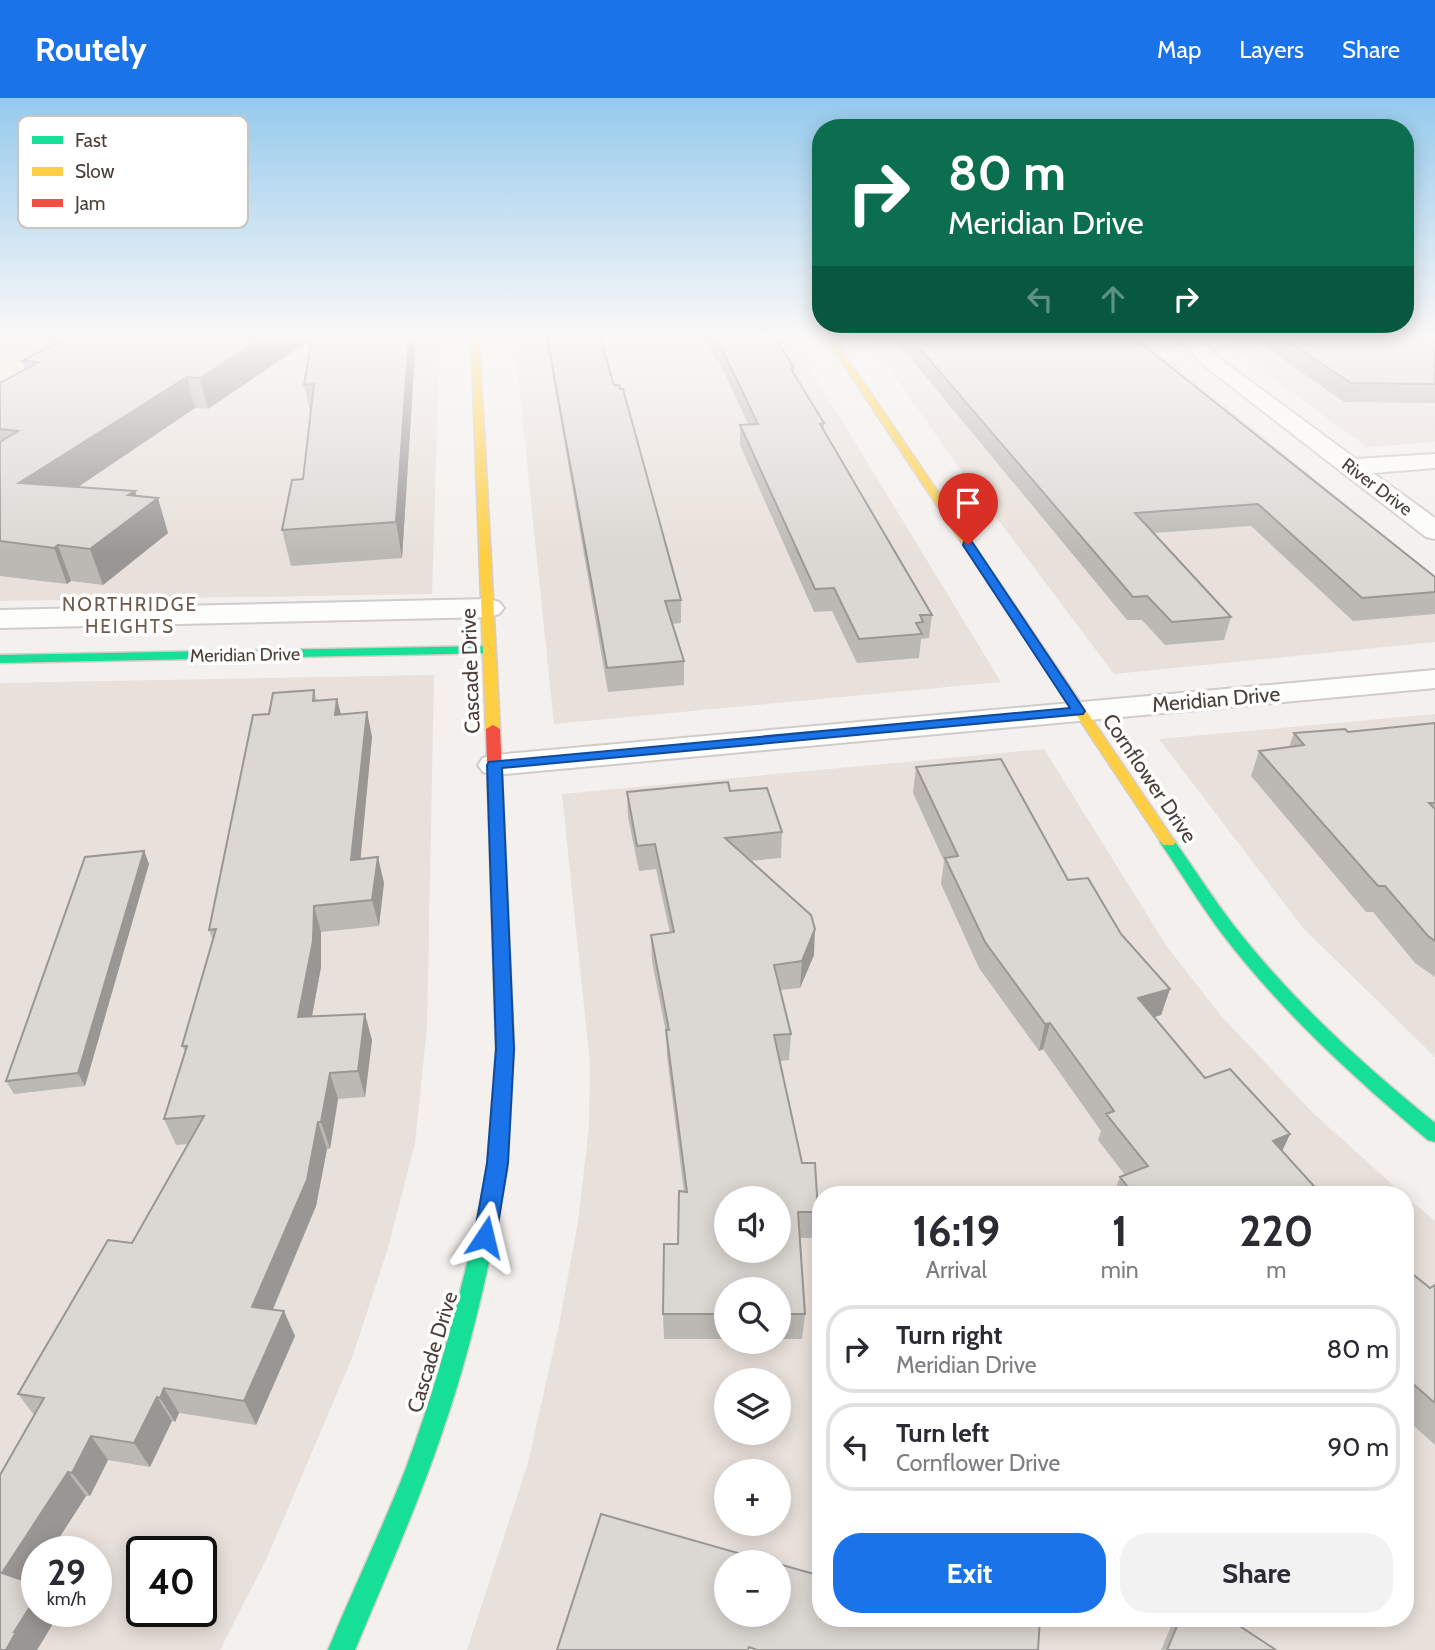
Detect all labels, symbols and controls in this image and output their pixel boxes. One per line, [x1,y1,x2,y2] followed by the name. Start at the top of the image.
[35,29,147,69] text: Routely
[1157,35,1201,64] text: Map
[1239,35,1304,64] text: Layers
[1342,35,1400,64] text: Share
[18,116,248,228] legend
[75,129,108,152] text: Fast
[948,143,1066,202] text: 80 m
[833,147,924,238] icon: right
[75,160,115,183] text: Slow
[74,192,105,215] text: Jam
[948,203,1144,242] text: Meridian Drive
[1021,280,1059,318] icon: left
[1094,280,1132,318] icon: ahead
[1167,280,1205,318] icon: right
[1337,453,1417,521] street label: River Drive
[938,473,998,545] pin
[949,484,987,522] icon: arrive
[62,593,198,638] district label: NORTHRIDGE HEIGHTS
[455,608,485,734] street label: Cascade Drive
[190,643,300,667] street label: Meridian Drive
[1151,681,1281,717] street label: Meridian Drive
[1098,709,1202,847] street label: Cornflower Drive
[714,1186,791,1627] map controls
[714,1186,791,1263] button: sound
[448,1200,522,1274] position arrow
[913,1205,1000,1257] text: 16:19
[1112,1205,1127,1257] text: 1
[1239,1205,1313,1257] text: 220
[926,1256,987,1284] text: Arrival
[1101,1256,1139,1284] text: min
[1266,1256,1286,1284] text: m
[714,1277,791,1354] button: search
[402,1288,462,1416] street label: Cascade Drive
[896,1319,1002,1351] text: Turn right
[837,1330,875,1368] icon: right
[1326,1333,1389,1365] text: 80 m
[896,1351,1037,1379] text: Meridian Drive
[714,1368,791,1445] button: layers
[896,1417,989,1449] text: Turn left
[837,1428,875,1466] icon: left
[1327,1431,1389,1463] text: 90 m
[896,1449,1060,1477] text: Cornflower Drive
[714,1459,791,1536] button: +
[833,1533,1106,1613] button: Exit
[1120,1533,1393,1613] button: Share
[126,1536,217,1627] speed limit sign: 40
[714,1550,791,1627] button: −
[47,1551,86,1594] text: 29
[47,1588,86,1610] text: km/h

